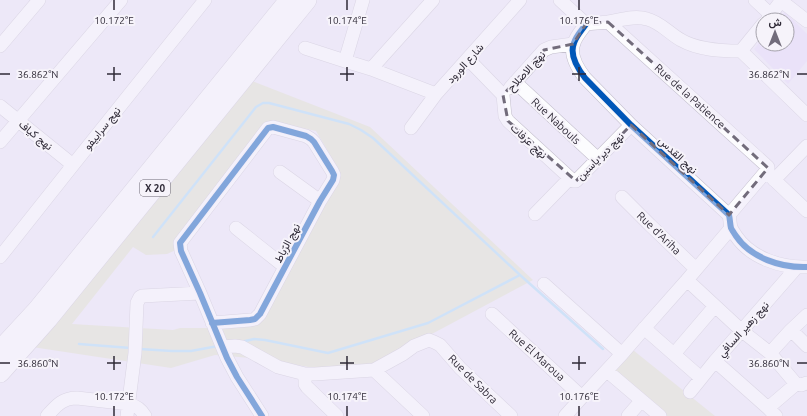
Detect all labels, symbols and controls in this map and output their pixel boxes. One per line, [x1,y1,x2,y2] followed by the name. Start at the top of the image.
[755,12,795,52] north arrow
[94,15,134,26] text: 10.172°E
[327,15,367,26] text: 10.174°E
[559,15,599,26] text: 10.176°E
[768,16,782,29] text: ش
[444,41,488,87] street label: شارع الورود
[504,48,549,95] street label: نهج الاصلاح
[652,61,728,131] street label: Rue de la Patience
[17,69,59,80] text: 36.862°N
[748,69,790,80] text: 36.862°N
[529,95,583,147] street label: Rue Nabouls
[81,104,124,153] street label: نهج سراييفو
[15,118,55,154] street label: نهج كياف
[507,121,550,162] street label: نهج عرفات
[574,130,628,184] street label: نهج دير ياسين
[655,134,700,177] street label: نهج القدس
[140,180,170,196] road number: X 20
[635,209,683,257] street label: Rue d'Ariha
[272,221,304,266] street label: نهج الرّباط
[715,299,774,362] street label: نهج زهير السافي
[507,327,567,383] street label: Rue El Maroua
[446,352,500,406] street label: Rue de Sabra
[17,358,59,369] text: 36.860°N
[748,358,790,369] text: 36.860°N
[94,391,134,402] text: 10.172°E
[327,391,367,402] text: 10.174°E
[559,391,599,402] text: 10.176°E

